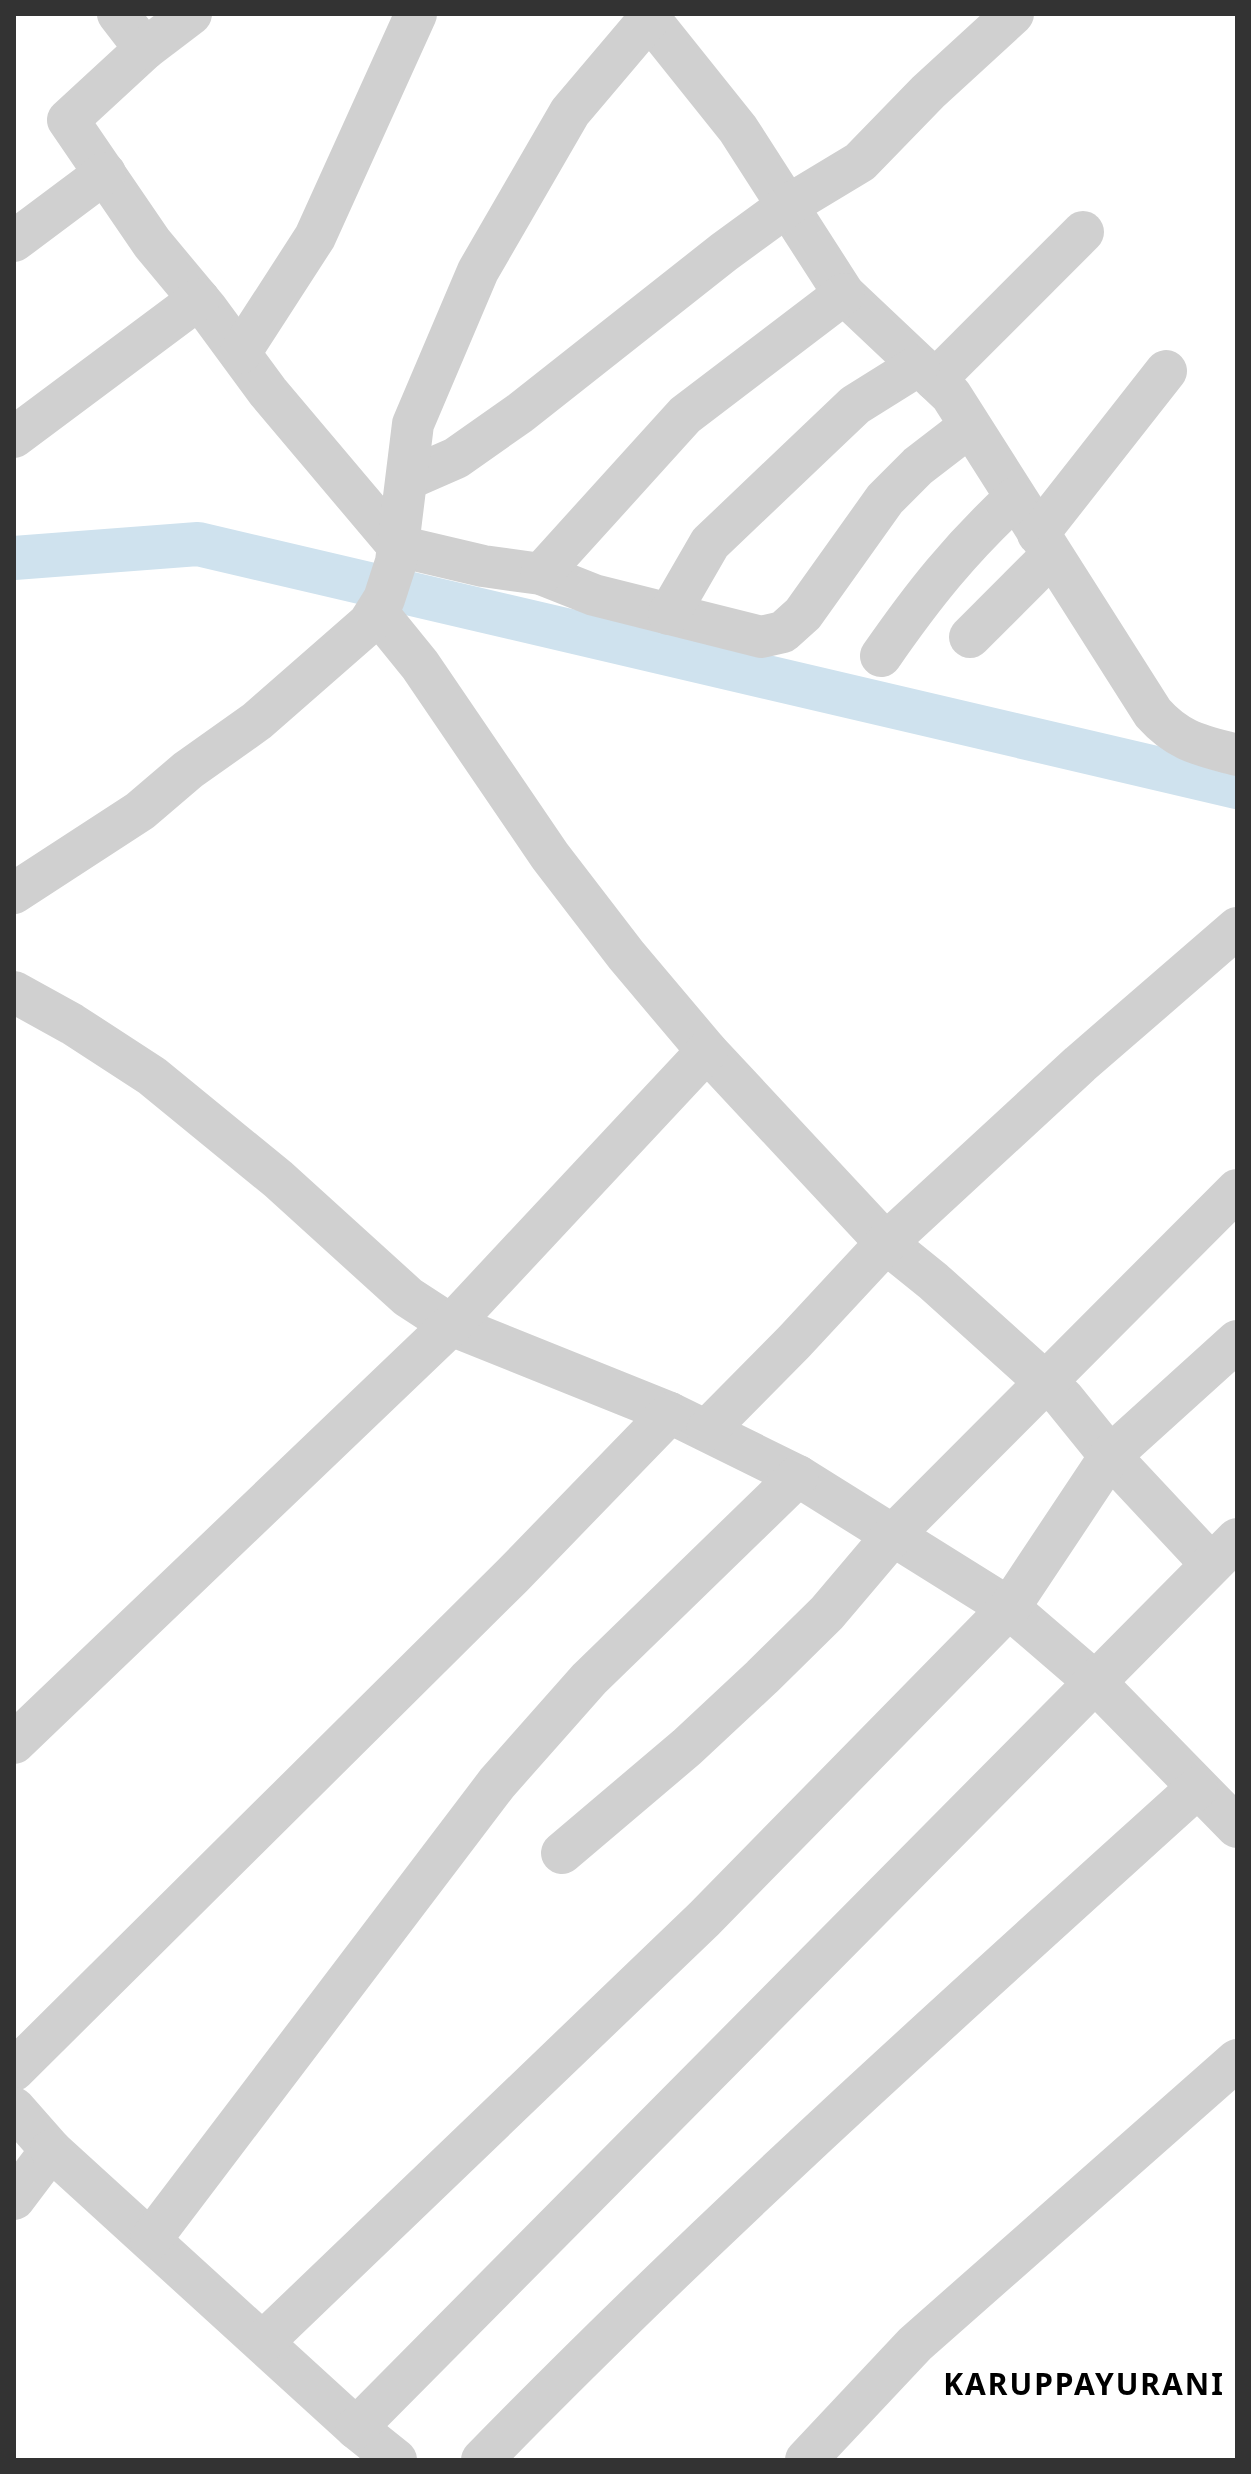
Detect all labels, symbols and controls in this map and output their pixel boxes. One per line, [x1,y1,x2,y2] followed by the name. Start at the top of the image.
[943,2363,1225,2404] district label: KARUPPAYURANI

